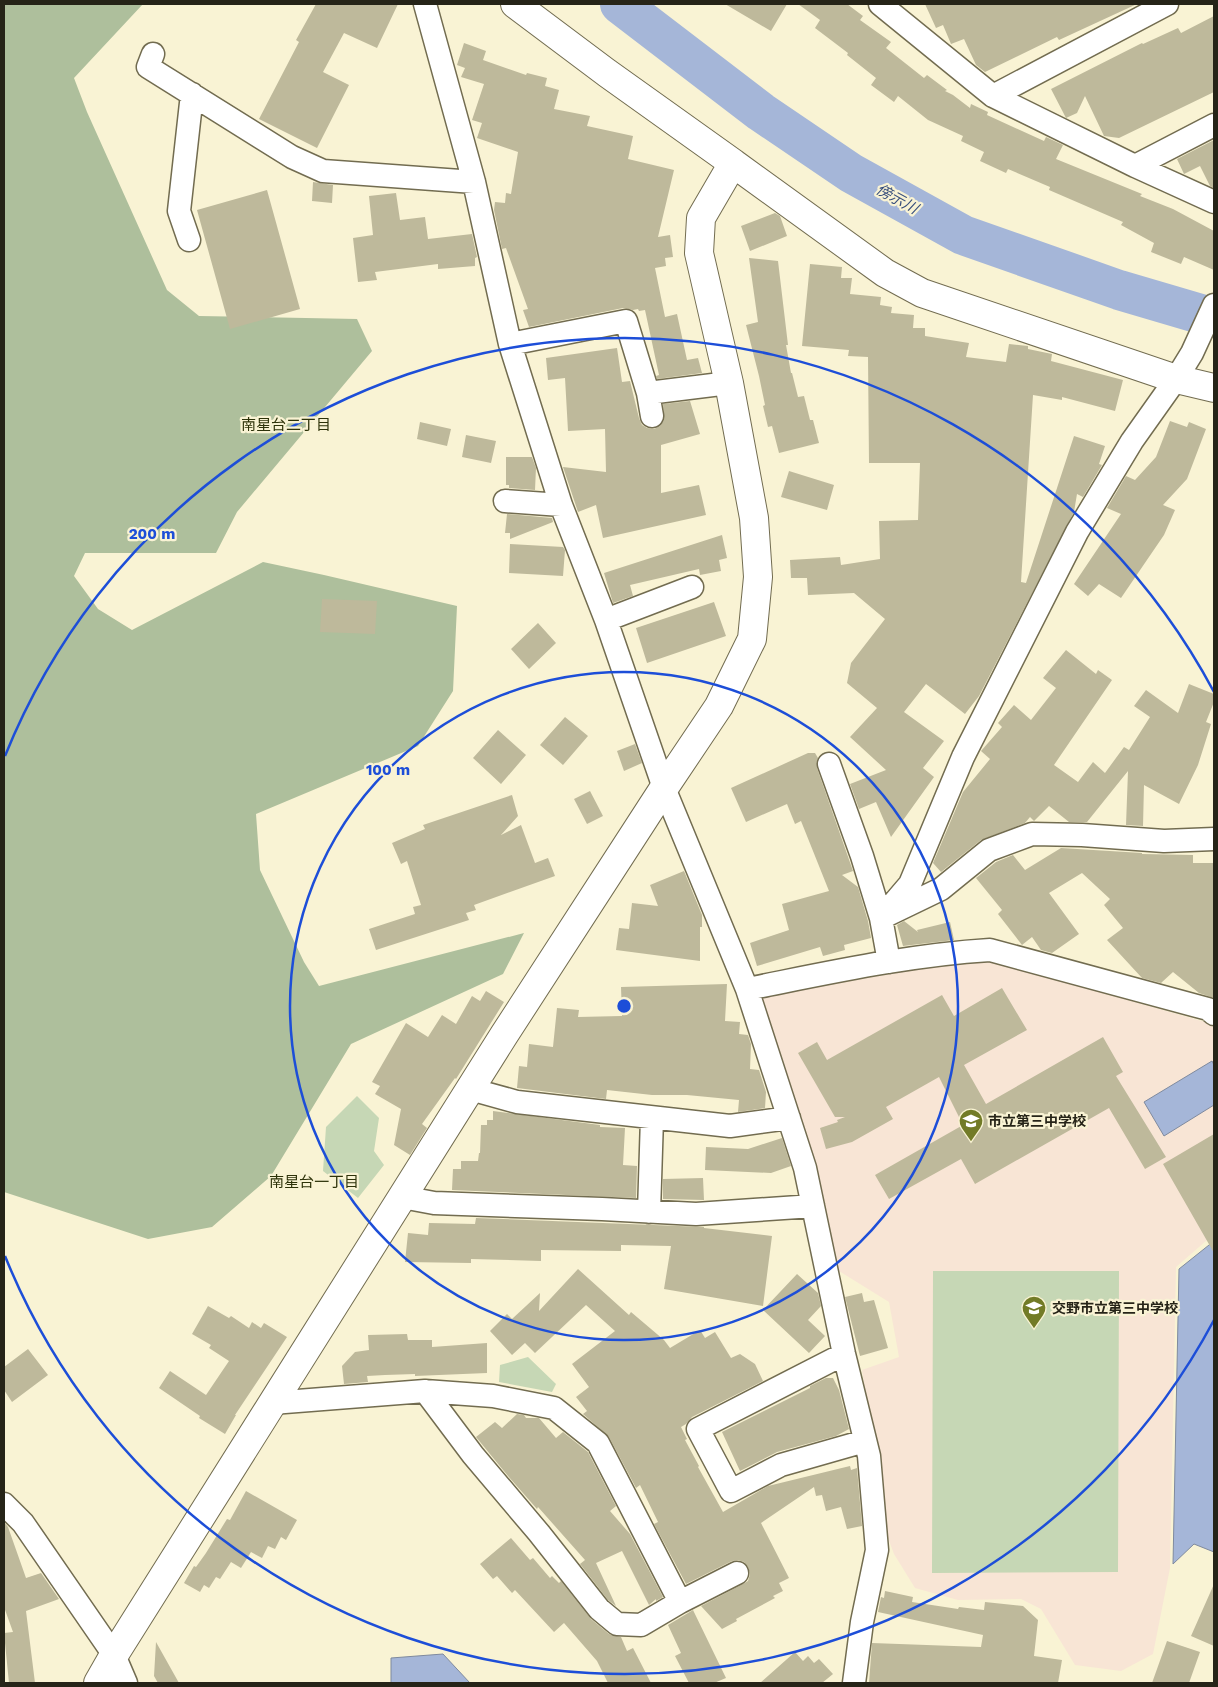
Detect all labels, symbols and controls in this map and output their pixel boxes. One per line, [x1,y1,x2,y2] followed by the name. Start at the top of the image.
[873,180,923,219] water label: 傍示川
[241,416,331,434] district label: 南星台二丁目
[129,525,175,543] text: 200 m
[366,761,410,779] text: 100 m
[615,997,633,1015] centre of rings
[958,1108,984,1142] school or university icon: 市立第三中学校
[988,1113,1086,1129] place label: 市立第三中学校
[269,1173,359,1191] district label: 南星台一丁目
[1021,1295,1047,1329] school or university icon: 交野市立第三中学校
[1052,1300,1178,1316] place label: 交野市立第三中学校

